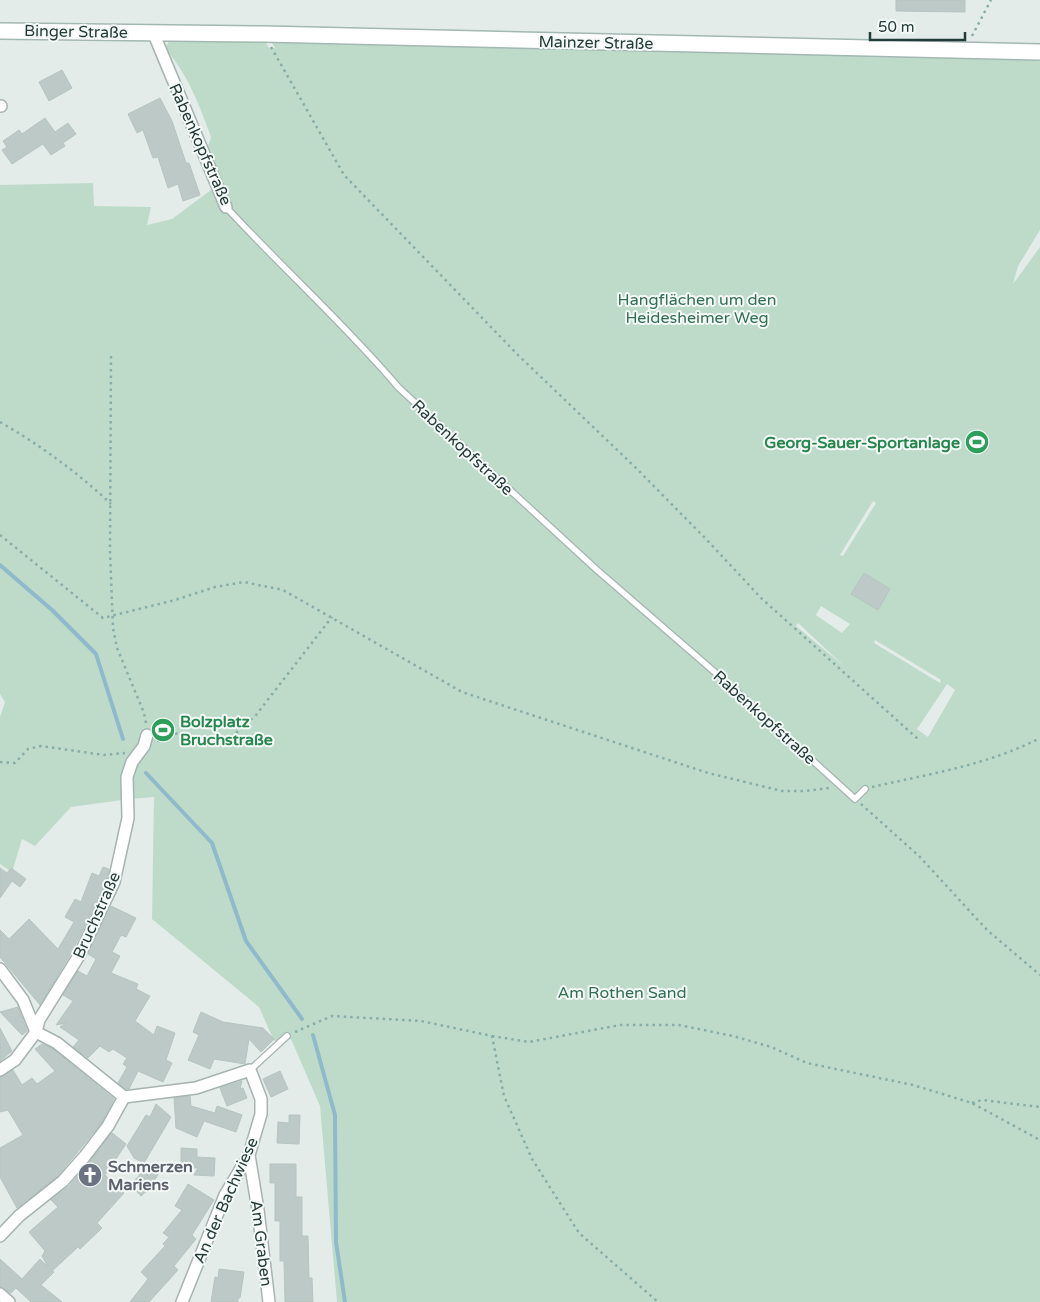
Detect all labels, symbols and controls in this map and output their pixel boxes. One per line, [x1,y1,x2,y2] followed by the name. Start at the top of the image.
[870,10,965,42] scale bar
[878,18,915,36] text: 50 m
[24,21,128,43] street label: Binger Straße
[538,32,654,54] street label: Mainzer Straße
[164,80,236,208] street label: Rabenkopfstraße
[618,290,776,328] park label: Hangflächen um den Heidesheimer Weg
[407,396,517,500] street label: Rabenkopfstraße
[964,429,990,455] sports icon: Georg-Sauer-Sportanlage
[764,433,960,453] place label: Georg-Sauer-Sportanlage
[709,666,820,769] street label: Rabenkopfstraße
[180,712,273,750] place label: Bolzplatz Bruchstraße
[150,717,176,743] sports icon: Bolzplatz Bruchstraße
[69,869,125,962] street label: Bruchstraße
[557,983,687,1003] park label: Am Rothen Sand
[189,1134,263,1267] street label: An der Bachwiese
[108,1157,193,1195] place label: Schmerzen Mariens
[77,1162,103,1188] church icon: Schmerzen Mariens
[246,1199,276,1287] street label: Am Graben

